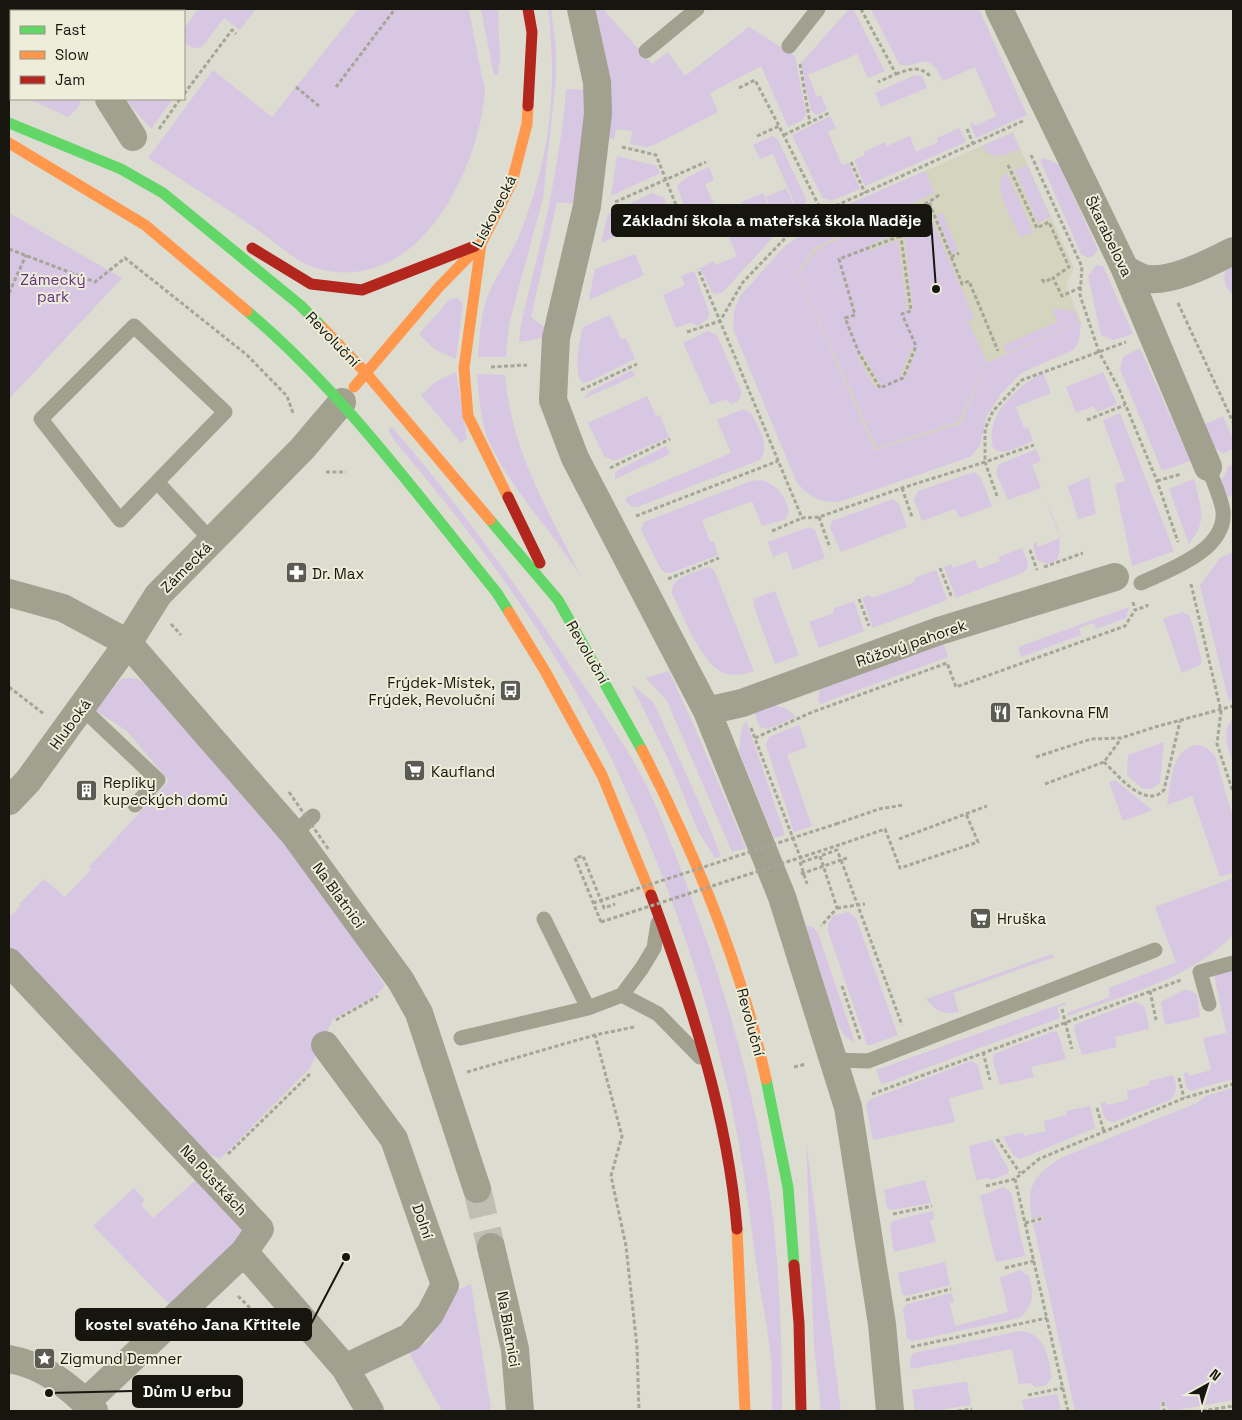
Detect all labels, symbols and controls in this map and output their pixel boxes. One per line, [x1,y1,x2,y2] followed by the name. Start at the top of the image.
[10,10,185,100] legend
[55,20,86,39] text: Fast
[55,45,89,64] text: Slow
[55,70,85,89] text: Jam
[468,171,520,250] street label: Lískovecká
[1081,193,1137,280] street label: Škarabelova
[612,205,931,236] callout: Základní škola a mateřská škola Naděje
[622,210,922,231] text: Základní škola a mateřská škola Naděje
[20,270,86,306] park label: Zámecký park
[302,307,364,371] street label: Revoluční
[156,537,216,597] street label: Zámecká
[284,561,308,585] pharmacy icon: Dr. Max
[312,564,364,583] place label: Dr. Max
[853,615,969,671] street label: Růžový pahorek
[562,617,614,687] street label: Revoluční
[369,673,495,709] place label: Frýdek-Místek, Frýdek, Revoluční
[499,679,523,703] bus stop icon: Frýdek-Místek, Frýdek, Revoluční
[45,695,95,753] street label: Hluboká
[988,700,1012,724] restaurant icon: Tankovna FM
[1016,703,1109,722] place label: Tankovna FM
[403,759,427,783] supermarket icon: Kaufland
[431,762,495,781] place label: Kaufland
[103,773,228,809] place label: Repliky kupeckých domů
[75,779,99,803] building icon: Repliky kupeckých domů
[309,858,369,932] street label: Na Blatnici
[969,906,993,930] supermarket icon: Hruška
[997,909,1046,928] place label: Hruška
[733,986,769,1058] street label: Revoluční
[176,1141,252,1219] street label: Na Půstkách
[408,1201,438,1241] street label: Dolní
[493,1290,525,1368] street label: Na Blatnici
[76,1309,311,1340] callout: kostel svatého Jana Křtitele
[85,1314,301,1335] text: kostel svatého Jana Křtitele
[32,1346,56,1370] place icon: Zigmund Demner
[60,1349,182,1368] place label: Zigmund Demner
[1182,1360,1232,1410] north arrow
[1206,1365,1224,1385] text: N
[133,1376,242,1407] callout: Dům U erbu
[143,1381,231,1402] text: Dům U erbu

